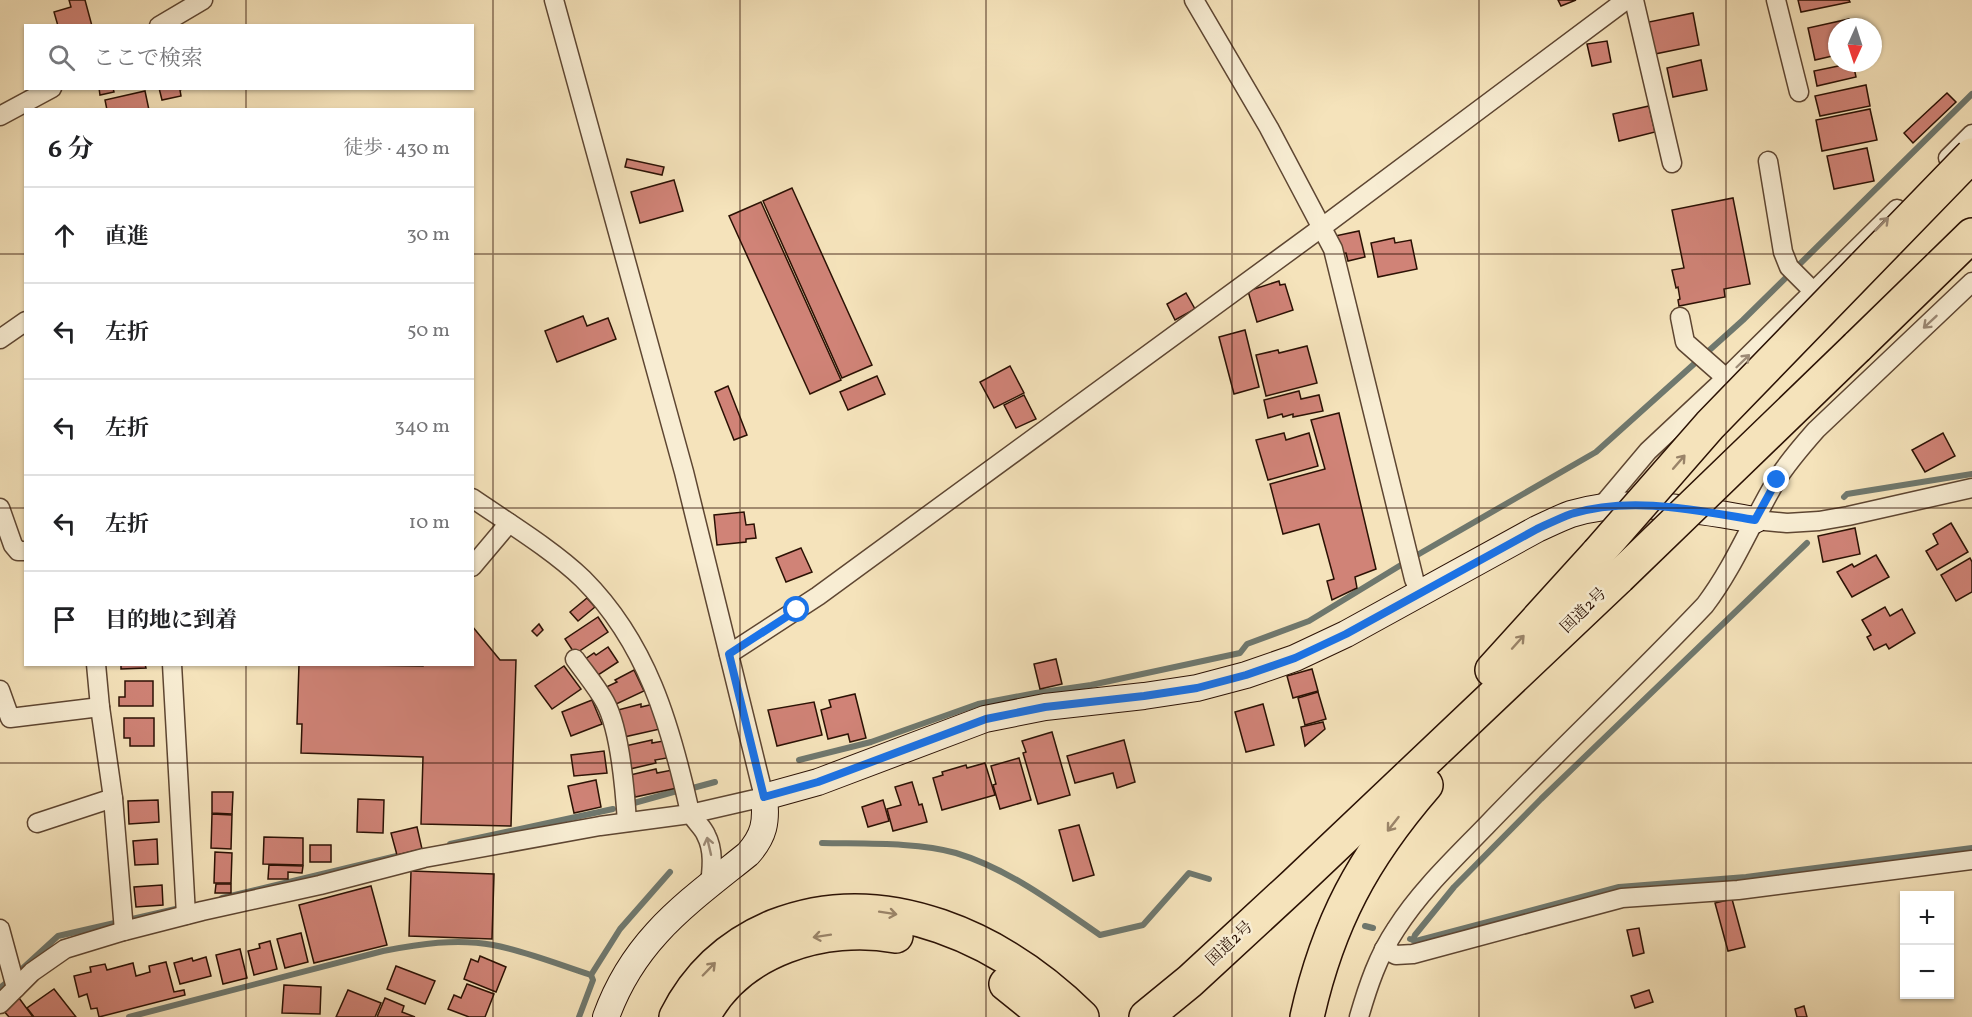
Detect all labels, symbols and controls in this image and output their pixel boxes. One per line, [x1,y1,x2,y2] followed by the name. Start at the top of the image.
[1828,18,1882,72] north arrow
[24,24,474,90] search box
[45,41,78,74] icon: search
[93,44,203,75] text: ここで検索
[48,132,93,168] text: 6 分
[343,135,450,163] text: 徒歩 · 430 m
[1875,217,1889,232] one-way arrow
[48,219,81,252] icon: ahead
[406,221,450,249] text: 30 m
[105,222,149,253] text: 直進
[48,315,81,348] icon: left
[1922,315,1937,330] one-way arrow
[407,317,450,345] text: 50 m
[105,318,149,349] text: 左折
[1736,354,1751,368] one-way arrow
[48,411,81,444] icon: left
[394,413,450,441] text: 340 m
[105,414,149,445] text: 左折
[1672,455,1686,470] one-way arrow
[1763,466,1789,492] route end
[48,507,81,540] icon: left
[409,509,450,537] text: 10 m
[105,510,149,541] text: 左折
[1556,583,1612,639] street label: 国道2号
[783,596,809,622] route start
[48,603,81,636] icon: arrive
[105,606,237,637] text: 目的地に到着
[1511,635,1525,650] one-way arrow
[1387,816,1400,832] one-way arrow
[703,837,715,856] one-way arrow
[1900,891,1954,999] map controls
[1900,891,1954,945] button: +
[878,908,898,919] one-way arrow
[1202,917,1258,971] street label: 国道2号
[813,931,832,942] one-way arrow
[1900,945,1954,999] button: −
[702,962,716,977] one-way arrow

